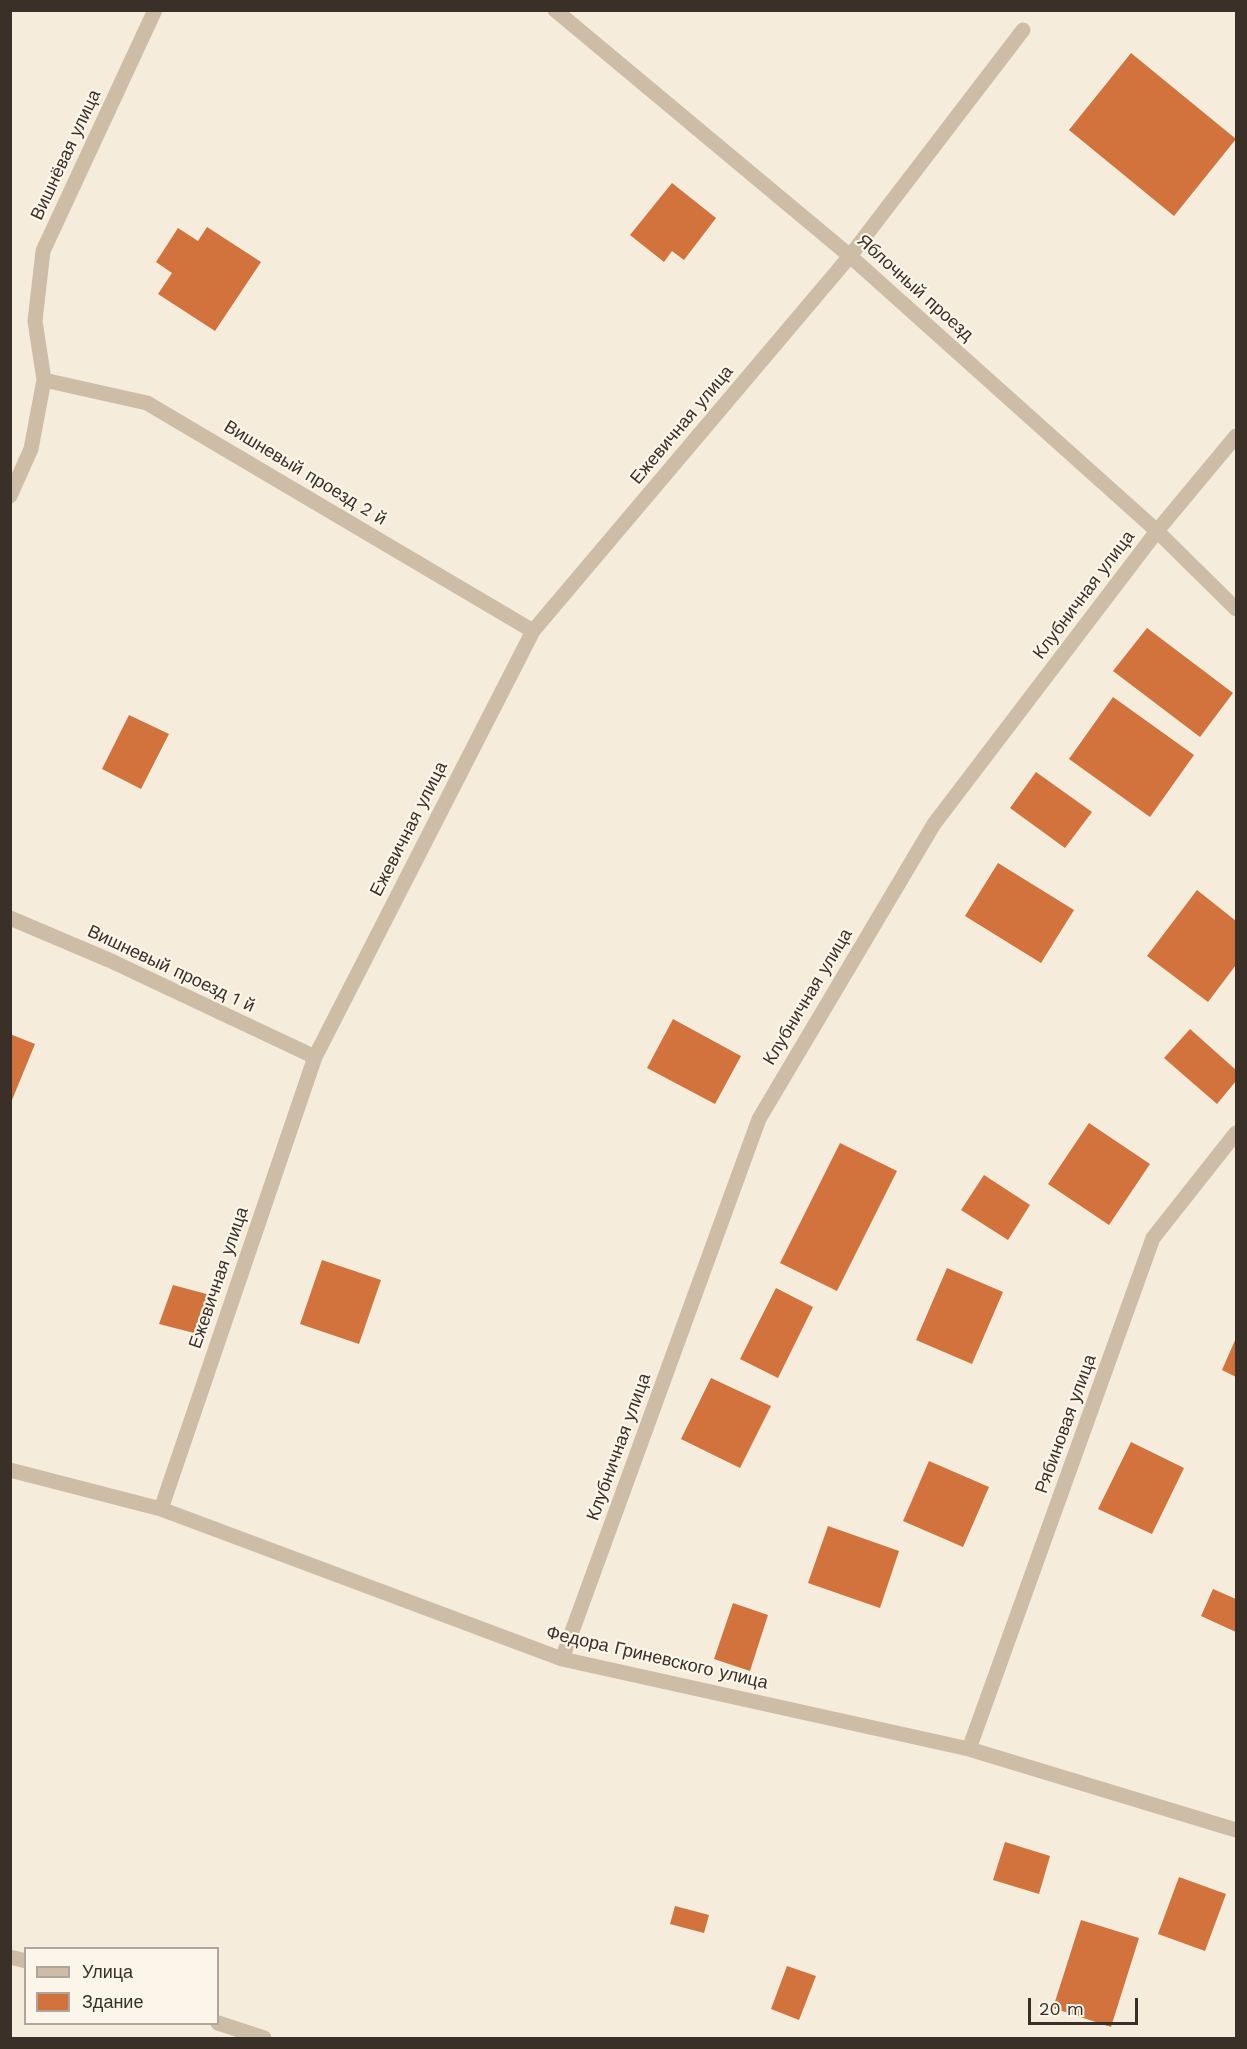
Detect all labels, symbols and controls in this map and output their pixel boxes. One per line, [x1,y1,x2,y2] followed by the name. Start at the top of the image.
[26,86,106,224] street label: Вишнёвая улица
[852,230,978,346] street label: Яблочный проезд
[626,361,738,489] street label: Ежевичная улица
[220,416,390,530] street label: Вишневый проезд 2 й
[1029,527,1139,663] street label: Клубничная улица
[366,758,452,900] street label: Ежевичная улица
[84,921,258,1017] street label: Вишневый проезд 1 й
[759,925,857,1069] street label: Клубничная улица
[185,1204,253,1352] street label: Ежевичная улица
[1031,1352,1101,1496] street label: Рябиновая улица
[582,1370,656,1524] street label: Клубничная улица
[544,1622,770,1694] street label: Федора Гриневского улица
[24,1947,219,2025] legend
[82,1961,133,1982] text: Улица
[1031,1986,1140,2024] scale bar
[82,1991,143,2012] text: Здание
[1039,1998,1084,2019] text: 20 m

